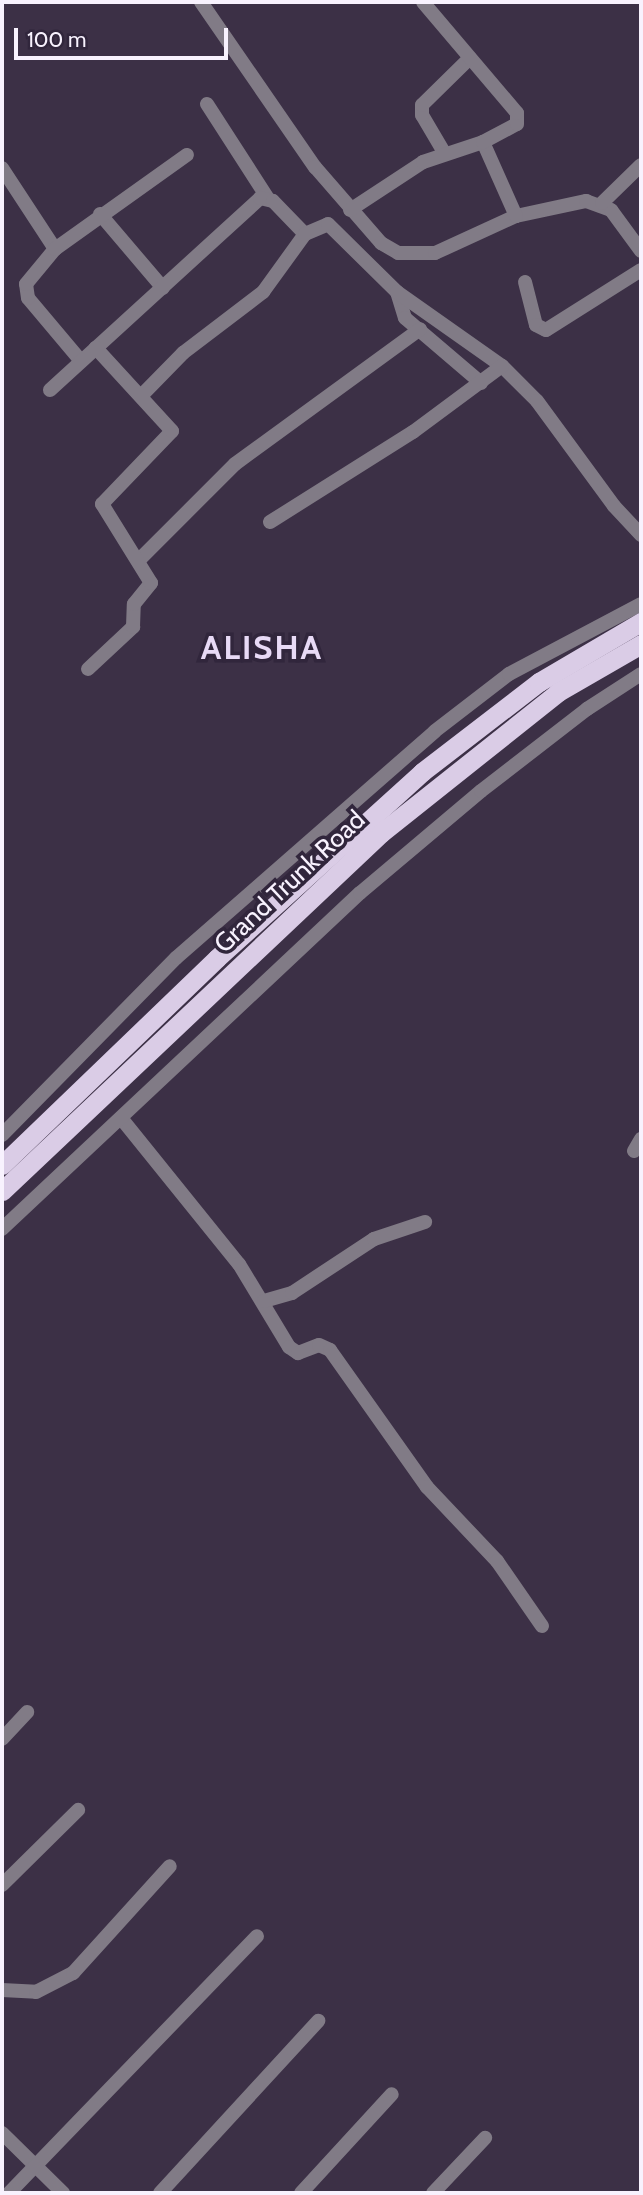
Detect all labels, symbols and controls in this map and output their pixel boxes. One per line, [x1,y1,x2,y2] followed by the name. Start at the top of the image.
[18,14,231,58] scale bar
[27,27,86,52] text: 100 m
[202,628,322,668] district label: ALISHA
[208,804,372,960] street label: Grand Trunk Road

